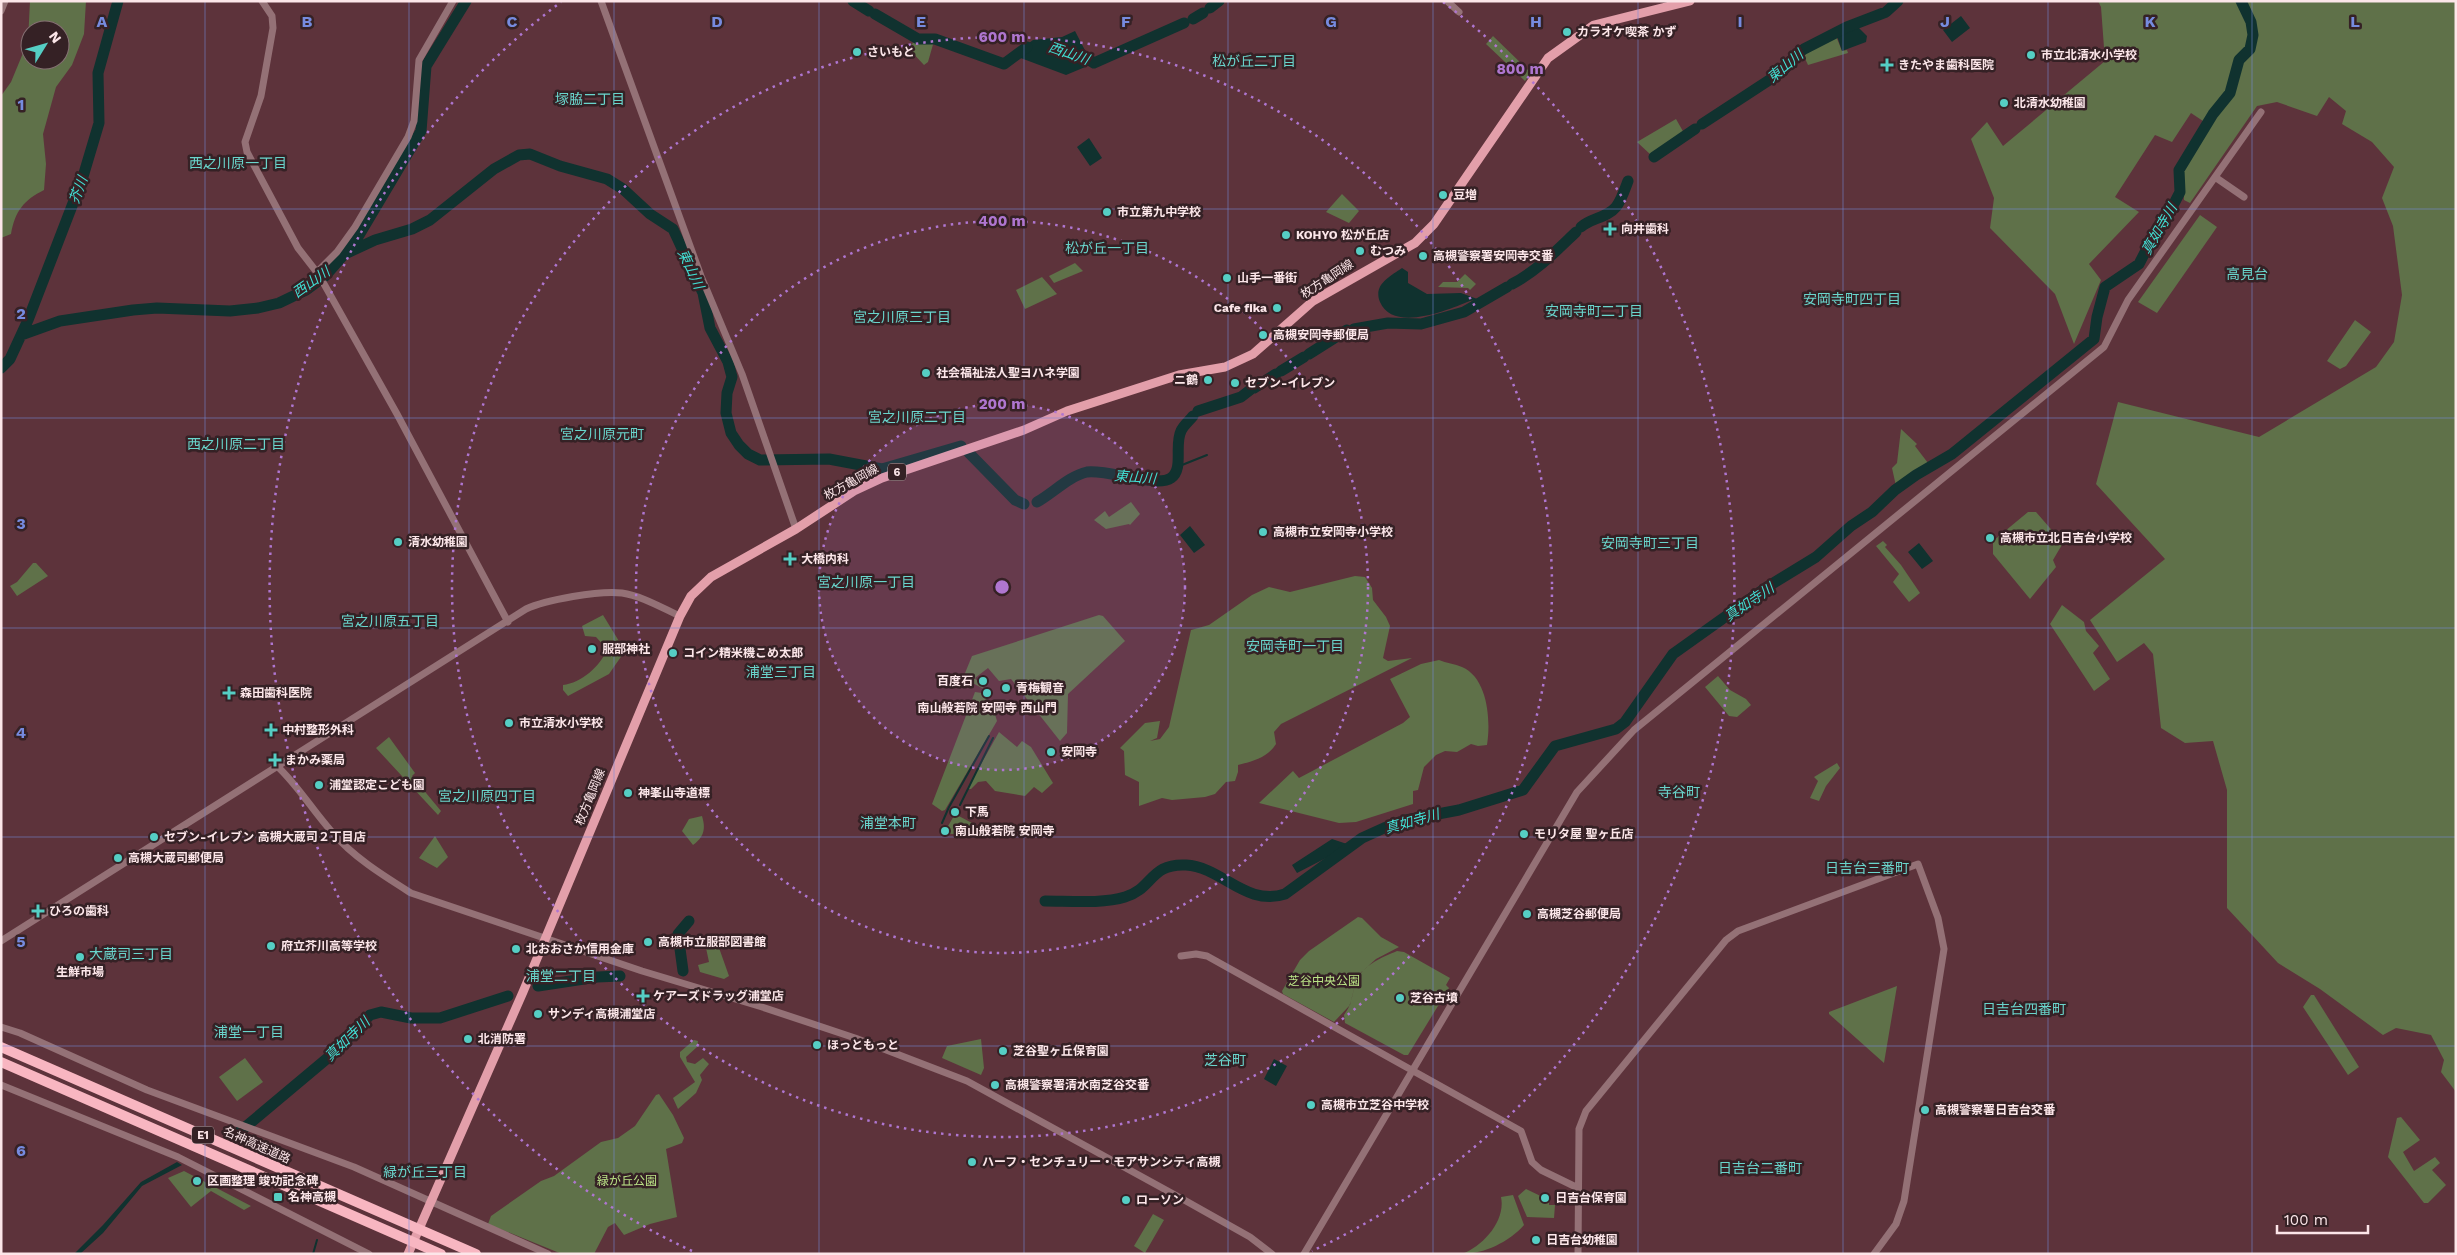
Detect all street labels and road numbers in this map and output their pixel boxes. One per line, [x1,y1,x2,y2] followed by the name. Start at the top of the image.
[1298,257,1356,301] street label: 枚方亀岡線
[821,461,881,503] street label: 枚方亀岡線
[888,464,906,481] road number: 6
[572,767,608,827] street label: 枚方亀岡線
[221,1124,293,1166] street label: 名神高速道路
[192,1126,214,1144] road number: E1

